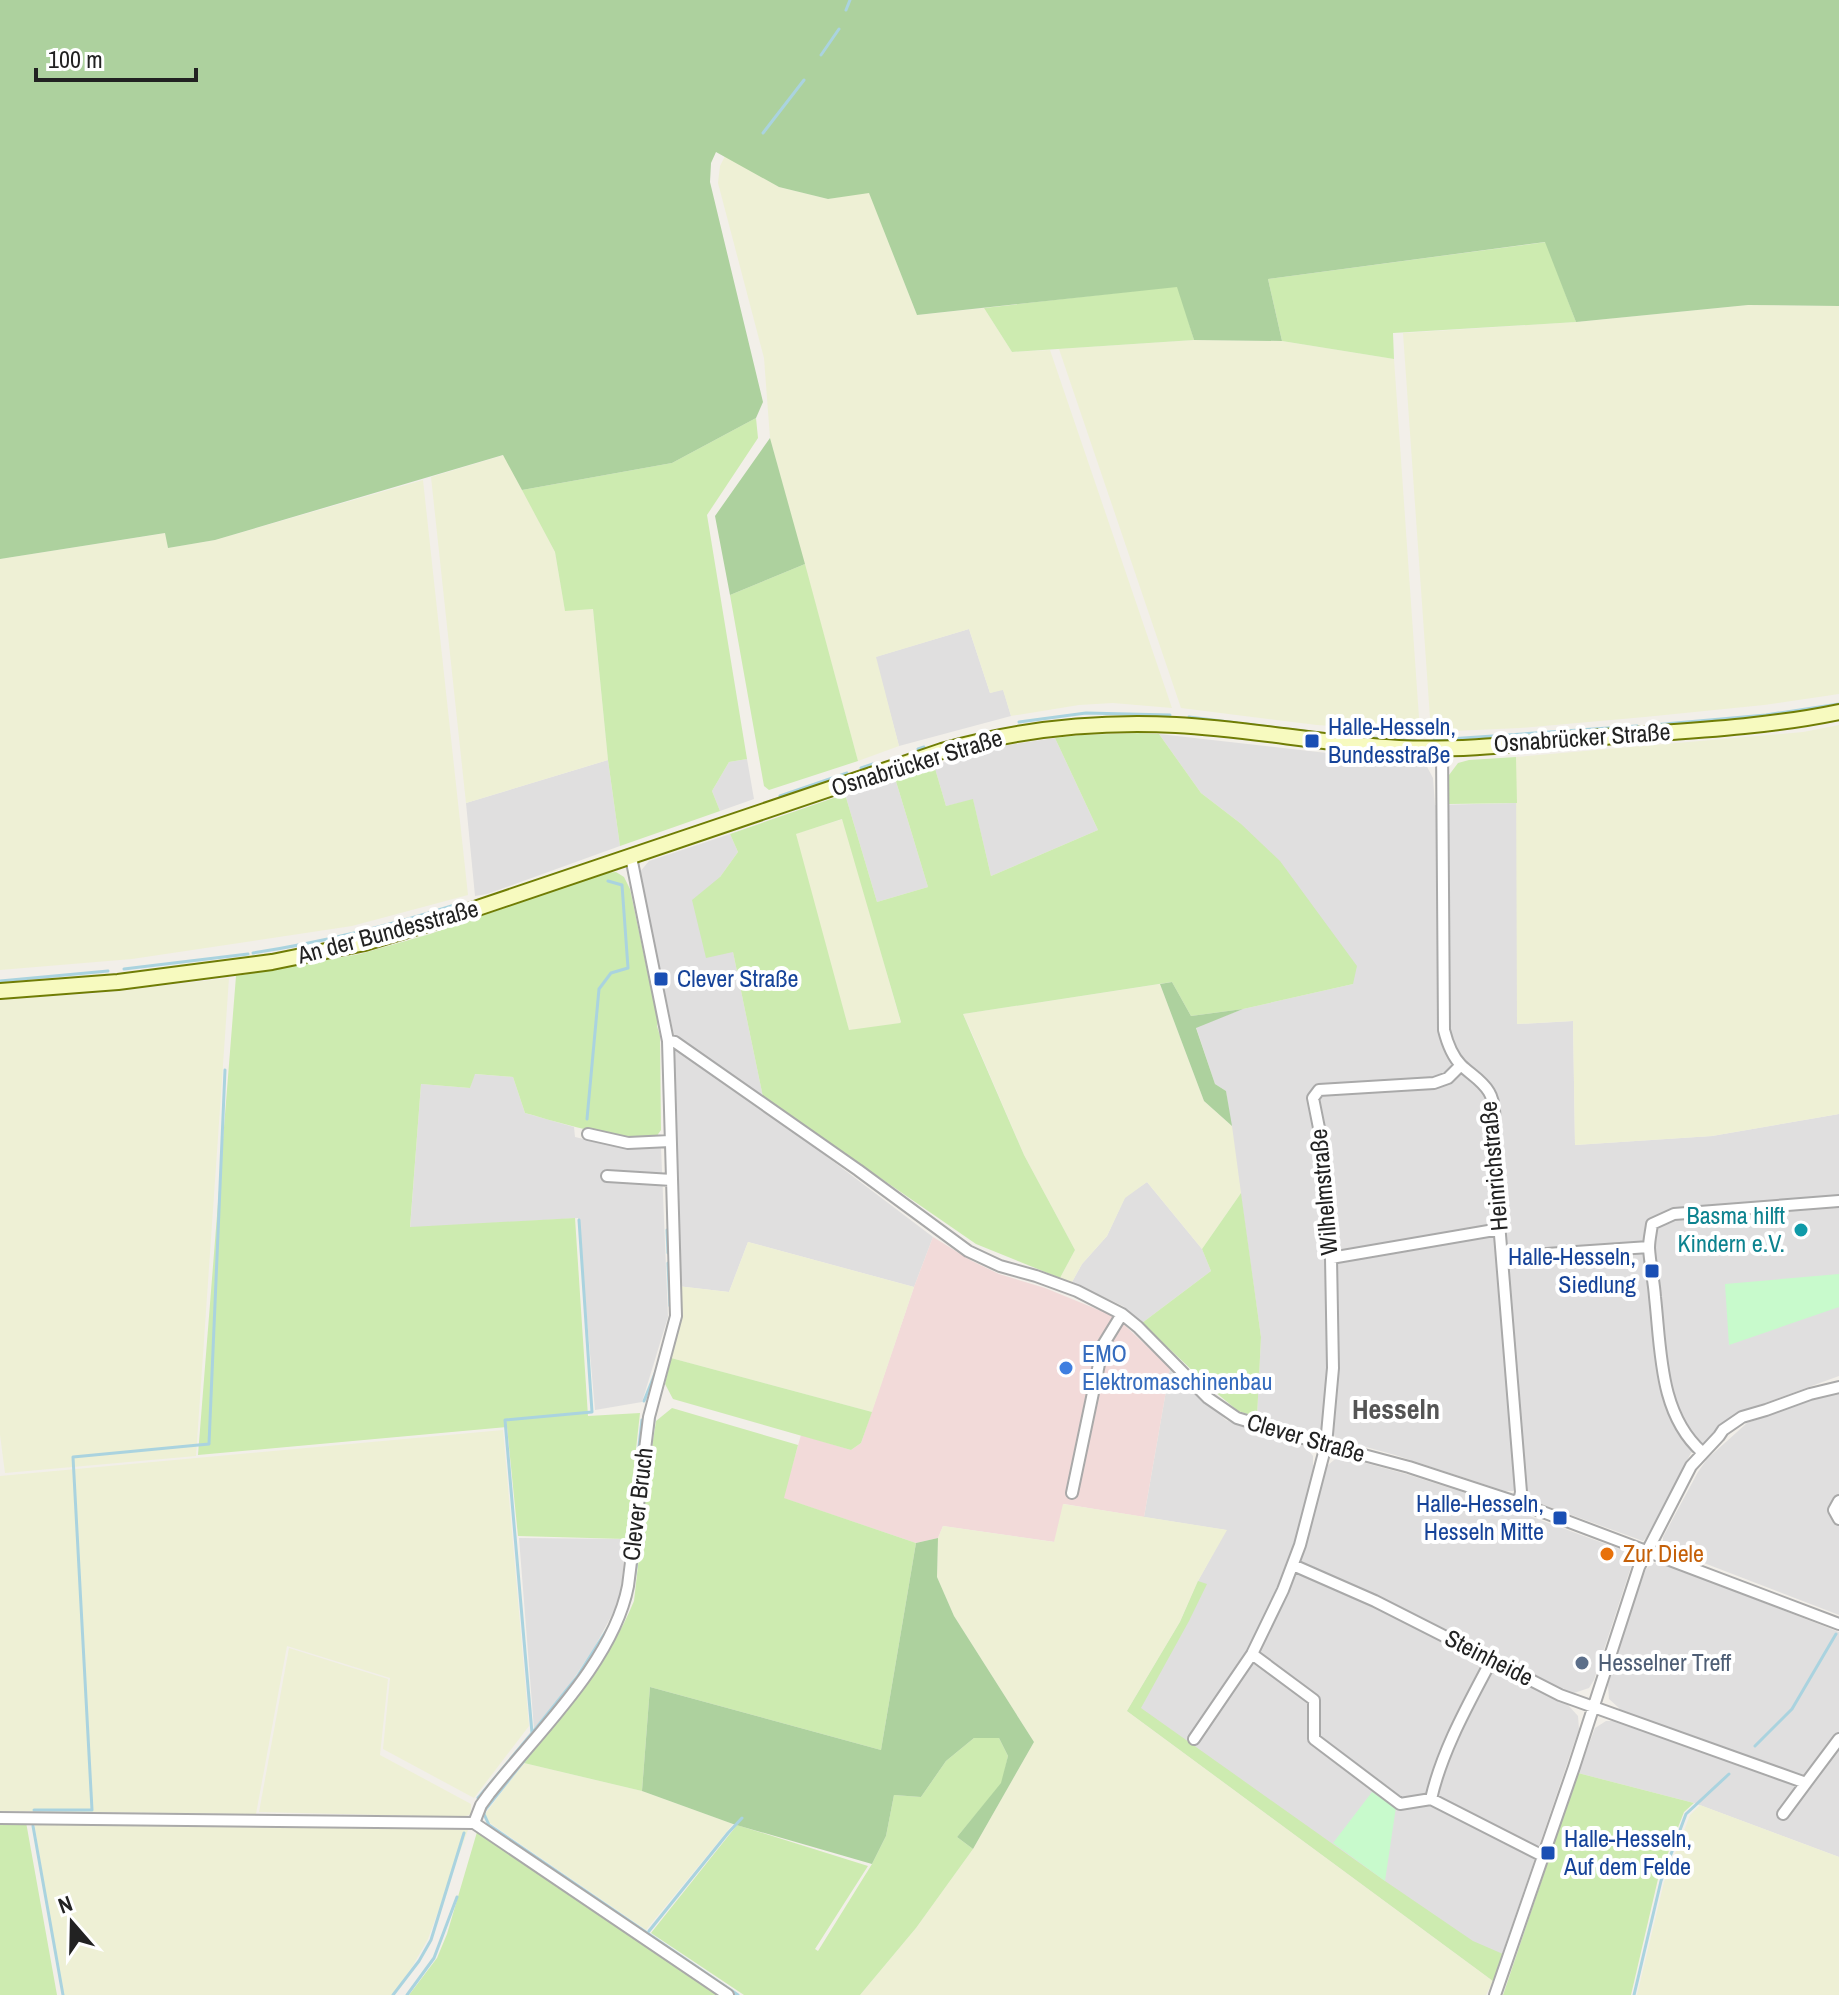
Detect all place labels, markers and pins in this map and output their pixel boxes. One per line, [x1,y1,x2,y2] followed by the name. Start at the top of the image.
[1328,710,1456,770] place label: Halle-Hesseln, Bundesstraße
[1303,732,1321,750] marker: Halle-Hesseln, Bundesstraße
[677,962,798,994] place label: Clever Straße
[652,970,670,988] marker: Clever Straße
[1677,1199,1786,1259] place label: Basma hilft Kindern e.V.
[1792,1221,1810,1239] marker: Basma hilft Kindern e.V.
[1508,1240,1636,1300] place label: Halle-Hesseln, Siedlung
[1643,1262,1661,1280] marker: Halle-Hesseln, Siedlung
[1082,1337,1272,1397] place label: EMO Elektromaschinenbau
[1057,1359,1075,1377] marker: EMO Elektromaschinenbau
[1416,1487,1544,1547] place label: Halle-Hesseln, Hesseln Mitte
[1551,1509,1569,1527] marker: Halle-Hesseln, Hesseln Mitte
[1623,1537,1704,1569] place label: Zur Diele
[1598,1545,1616,1563] marker: Zur Diele
[1598,1646,1732,1678] place label: Hesselner Treff
[1573,1654,1591,1672] marker: Hesselner Treff
[1563,1822,1692,1882] place label: Halle-Hesseln, Auf dem Felde
[1539,1844,1557,1862] marker: Halle-Hesseln, Auf dem Felde

